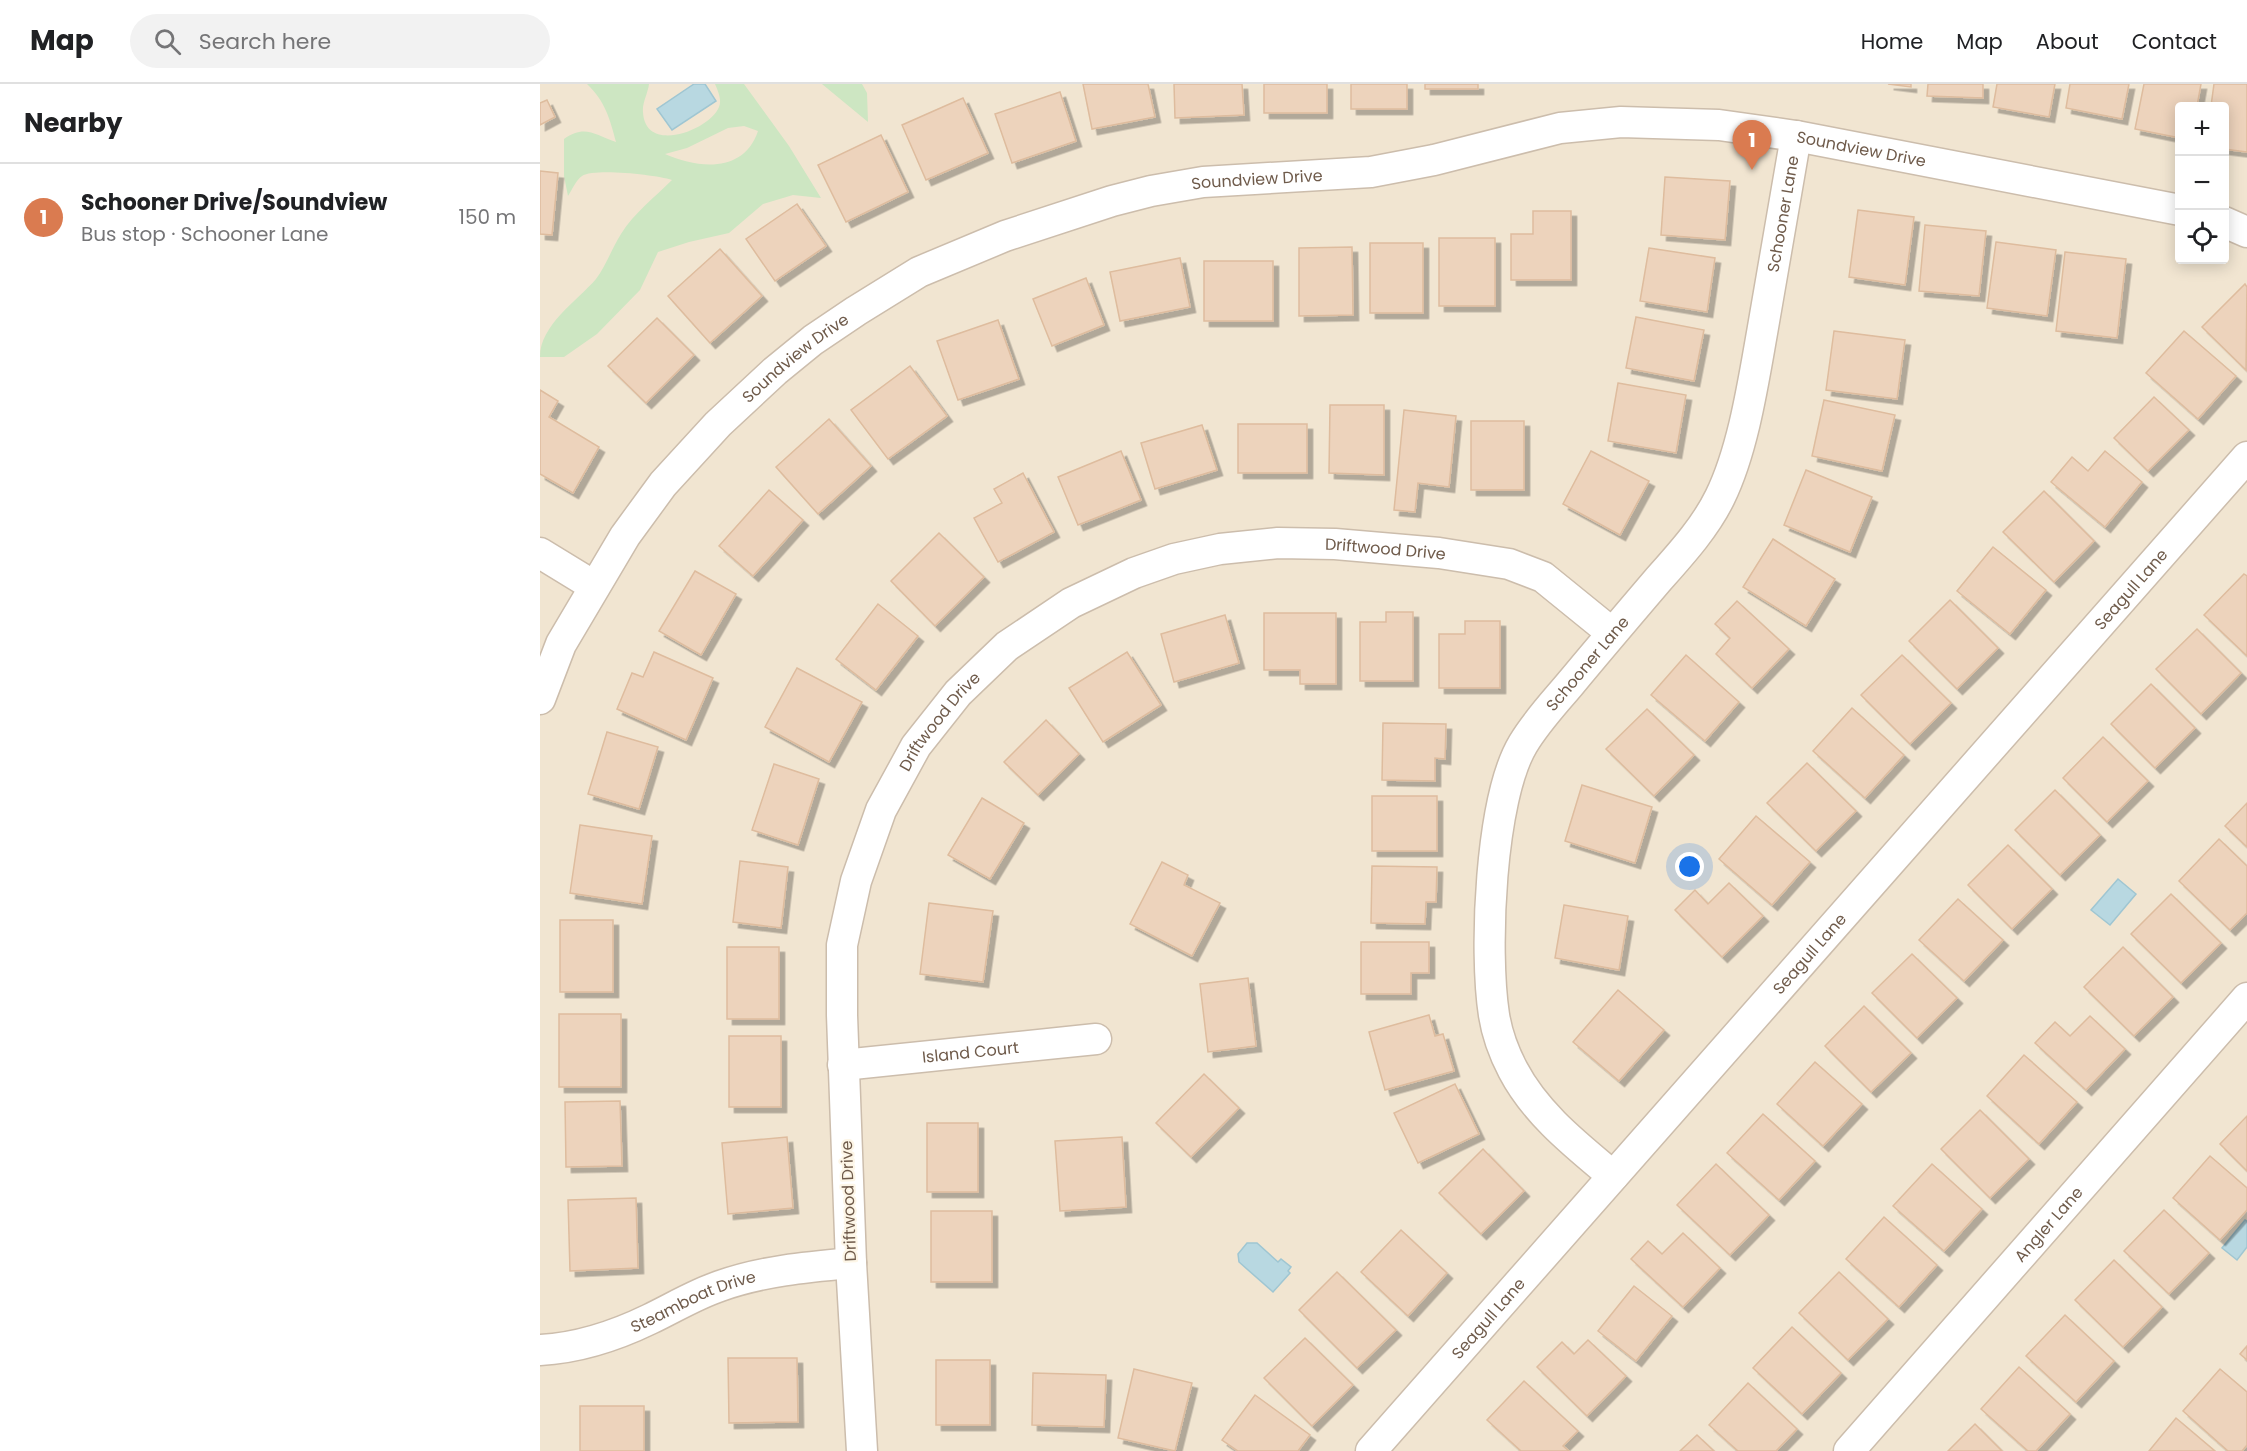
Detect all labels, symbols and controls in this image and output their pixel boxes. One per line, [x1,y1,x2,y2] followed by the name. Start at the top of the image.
[130,14,550,68] search box
[30,21,94,60] text: Map
[151,25,184,58] icon: search
[199,26,331,57] text: Search here
[1861,27,1923,56] text: Home
[1956,27,2003,56] text: Map
[2036,27,2099,56] text: About
[2132,27,2217,56] text: Contact
[2175,102,2229,264] map controls
[2175,102,2229,156] button: +
[24,105,122,141] text: Nearby
[1732,120,1772,170] pin: 1
[1795,125,1928,173] street label: Soundview Drive
[1762,154,1805,274] street label: Schooner Lane
[2175,156,2229,210] button: −
[1190,164,1323,196] street label: Soundview Drive
[81,187,387,218] text: Schooner Drive/Soundview
[40,203,47,231] text: 1
[459,203,516,231] text: 150 m
[2175,210,2229,264] button: locate
[81,220,328,248] text: Bus stop · Schooner Lane
[737,308,853,408] street label: Soundview Drive
[1325,533,1448,566] street label: Driftwood Drive
[2089,544,2173,635] street label: Seagull Lane
[1541,611,1635,716] street label: Schooner Lane
[893,666,986,775] street label: Driftwood Drive
[1675,852,1704,881] your location
[1768,908,1852,1000] street label: Seagull Lane
[921,1036,1020,1069] street label: Island Court
[835,1140,862,1262] street label: Driftwood Drive
[2009,1182,2088,1267] street label: Angler Lane
[627,1265,758,1338] street label: Steamboat Drive
[1446,1273,1531,1364] street label: Seagull Lane

